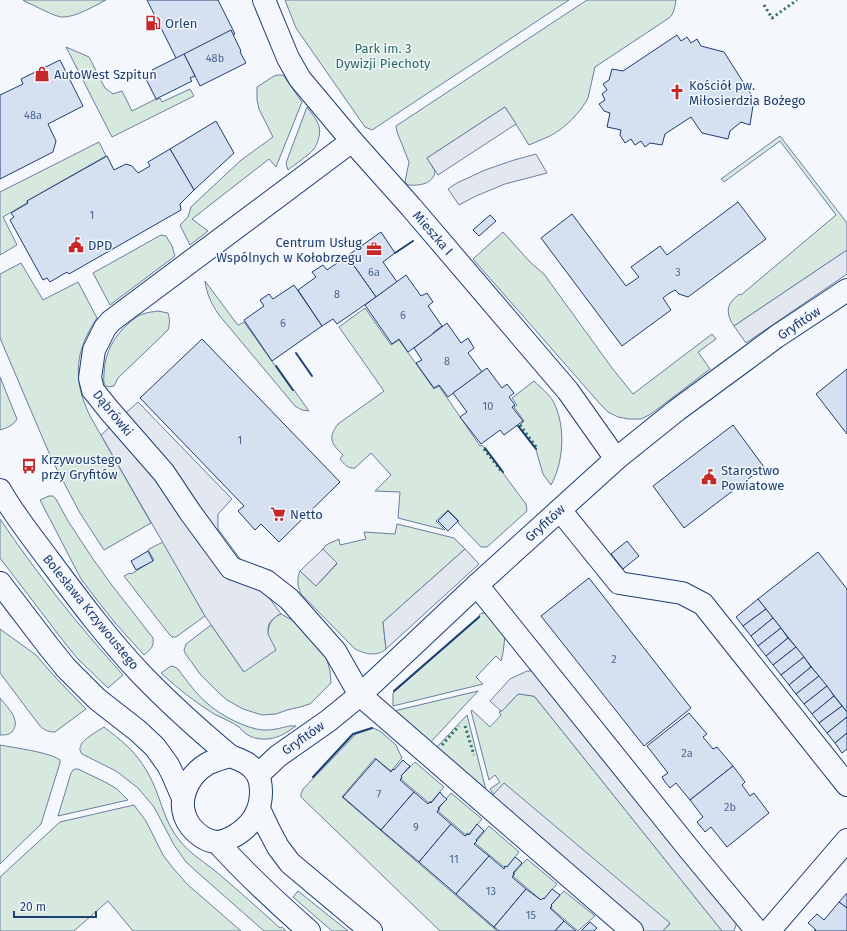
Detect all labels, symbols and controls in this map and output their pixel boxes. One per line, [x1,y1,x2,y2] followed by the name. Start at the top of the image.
[144,14,162,32] fuel station icon: Orlen
[165,16,197,31] place label: Orlen
[336,41,431,71] park label: Park im. 3 Dywizji Piechoty
[206,52,224,65] house number: 48b
[33,65,51,83] shop icon: AutoWest Szpitun
[54,67,157,82] place label: AutoWest Szpitun
[689,78,806,108] place label: Kościół pw. Miłosierdzia Bożego
[668,83,686,101] church icon: Kościół pw. Miłosierdzia Bożego
[24,109,42,122] house number: 48a
[410,208,456,258] street label: Mieszka I
[90,209,94,222] house number: 1
[216,235,362,265] place label: Centrum Usług Wspólnych w Kołobrzegu
[67,236,85,254] public building icon: DPD
[88,238,112,253] place label: DPD
[365,240,383,258] office icon: Centrum Usług Wspólnych w Kołobrzegu
[368,266,380,279] house number: 6a
[675,266,681,279] house number: 3
[334,288,340,301] house number: 8
[775,303,824,343] street label: Gryfitów
[400,309,406,322] house number: 6
[280,317,286,330] house number: 6
[444,355,450,368] house number: 8
[90,387,136,439] street label: Dąbrówki
[483,400,493,413] house number: 10
[238,434,242,447] house number: 1
[41,452,122,482] place label: Krzywoustego przy Gryfitów
[20,457,38,475] bus stop icon: Krzywoustego przy Gryfitów
[721,463,784,493] place label: Starostwo Powiatowe
[700,468,718,486] public building icon: Starostwo Powiatowe
[522,501,569,545] street label: Gryfitów
[269,505,287,523] supermarket icon: Netto
[290,507,323,522] place label: Netto
[40,551,142,673] street label: Bolesława Krzywoustego
[611,653,617,666] house number: 2
[279,718,328,758] street label: Gryfitów
[681,747,693,760] house number: 2a
[377,788,382,801] house number: 7
[724,801,736,814] house number: 2b
[413,821,419,834] house number: 9
[449,853,459,866] house number: 11
[486,885,496,898] house number: 13
[14,893,96,919] scale bar
[20,900,46,914] text: 20 m
[526,909,537,922] house number: 15

